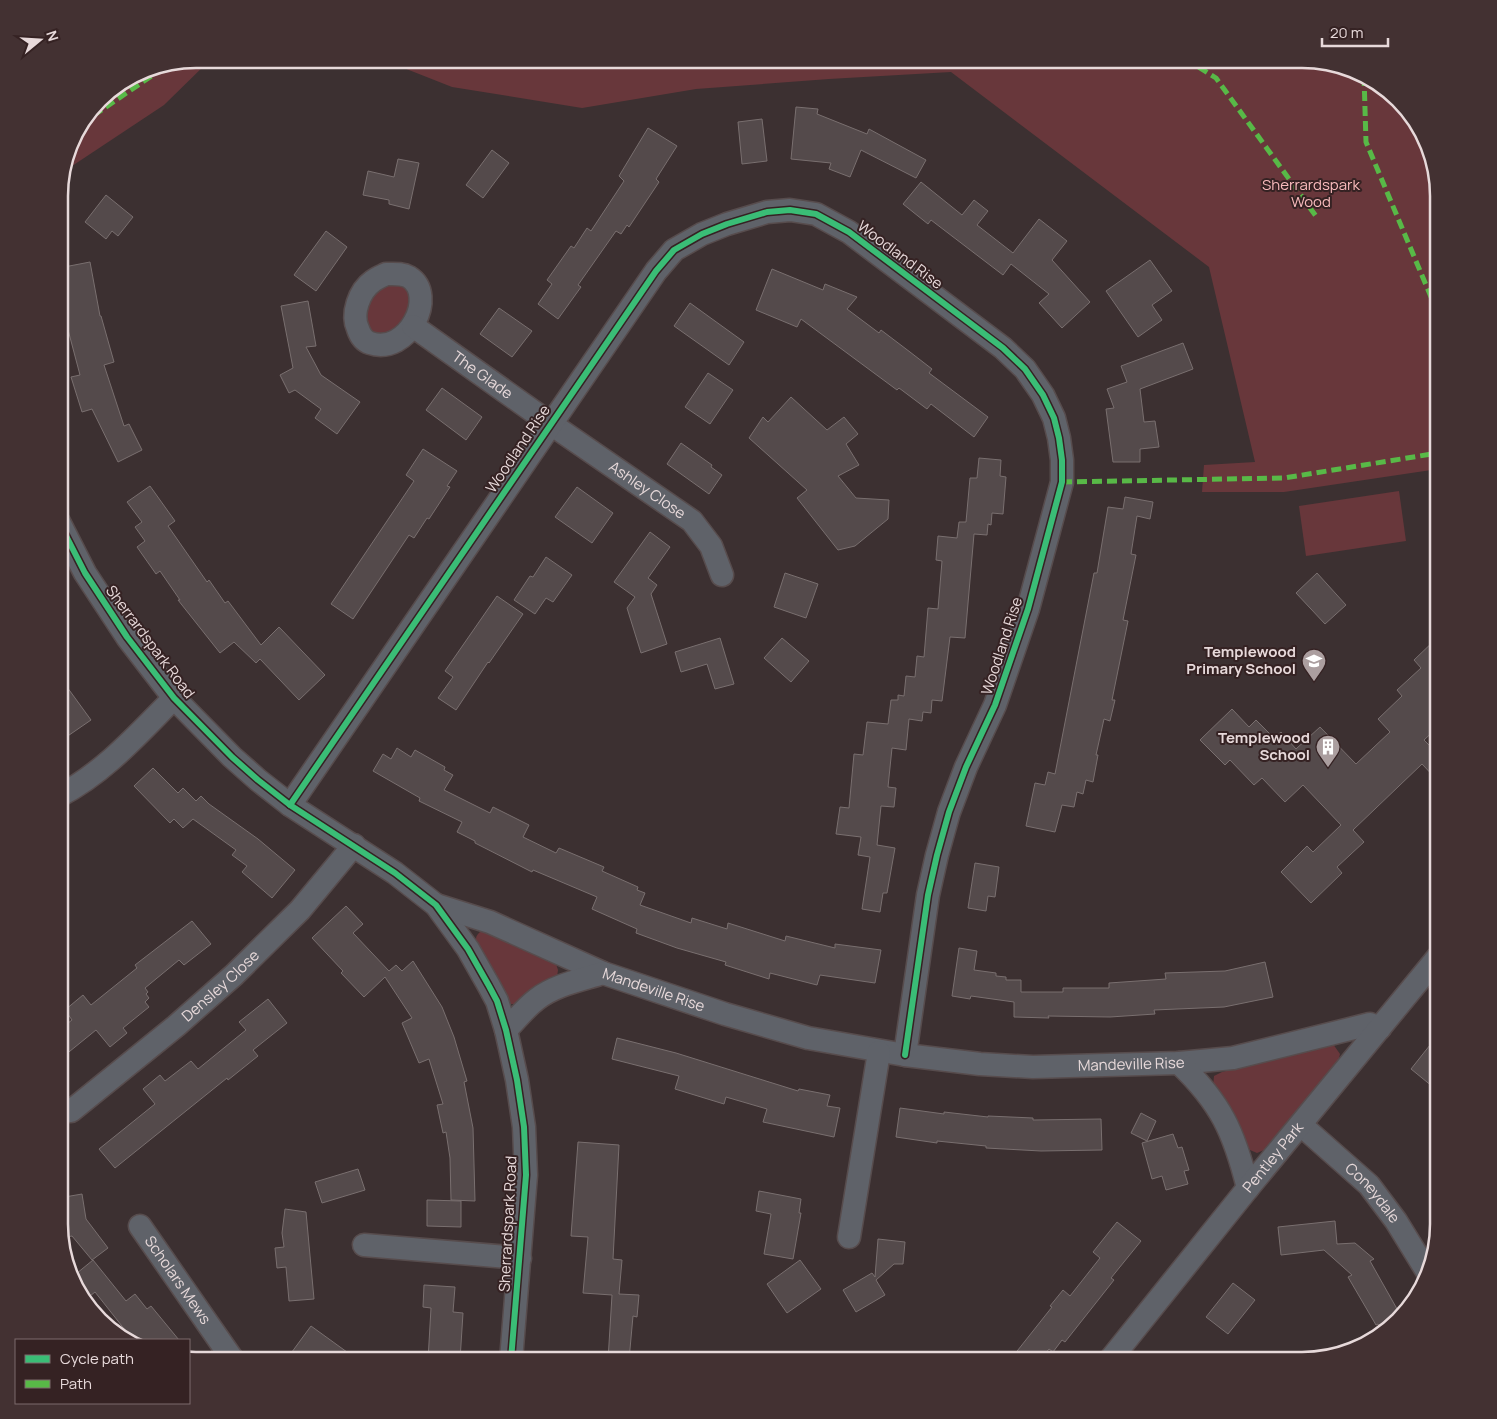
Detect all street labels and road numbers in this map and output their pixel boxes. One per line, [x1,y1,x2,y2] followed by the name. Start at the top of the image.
[853,216,948,294] street label: Woodland Rise
[448,346,517,404] street label: The Glade
[480,400,555,497] street label: Woodland Rise
[605,456,690,524] street label: Ashley Close
[101,581,200,702] street label: Sherrardspark Road
[976,594,1027,698] street label: Woodland Rise
[177,945,264,1026] street label: Densley Close
[600,963,708,1017] street label: Mandeville Rise
[1077,1052,1186,1076] street label: Mandeville Rise
[1237,1117,1308,1197] street label: Pentley Park
[493,1155,522,1293] street label: Sherrardspark Road
[1341,1158,1405,1228] street label: Coneydale
[140,1231,216,1328] street label: Scholars Mews

